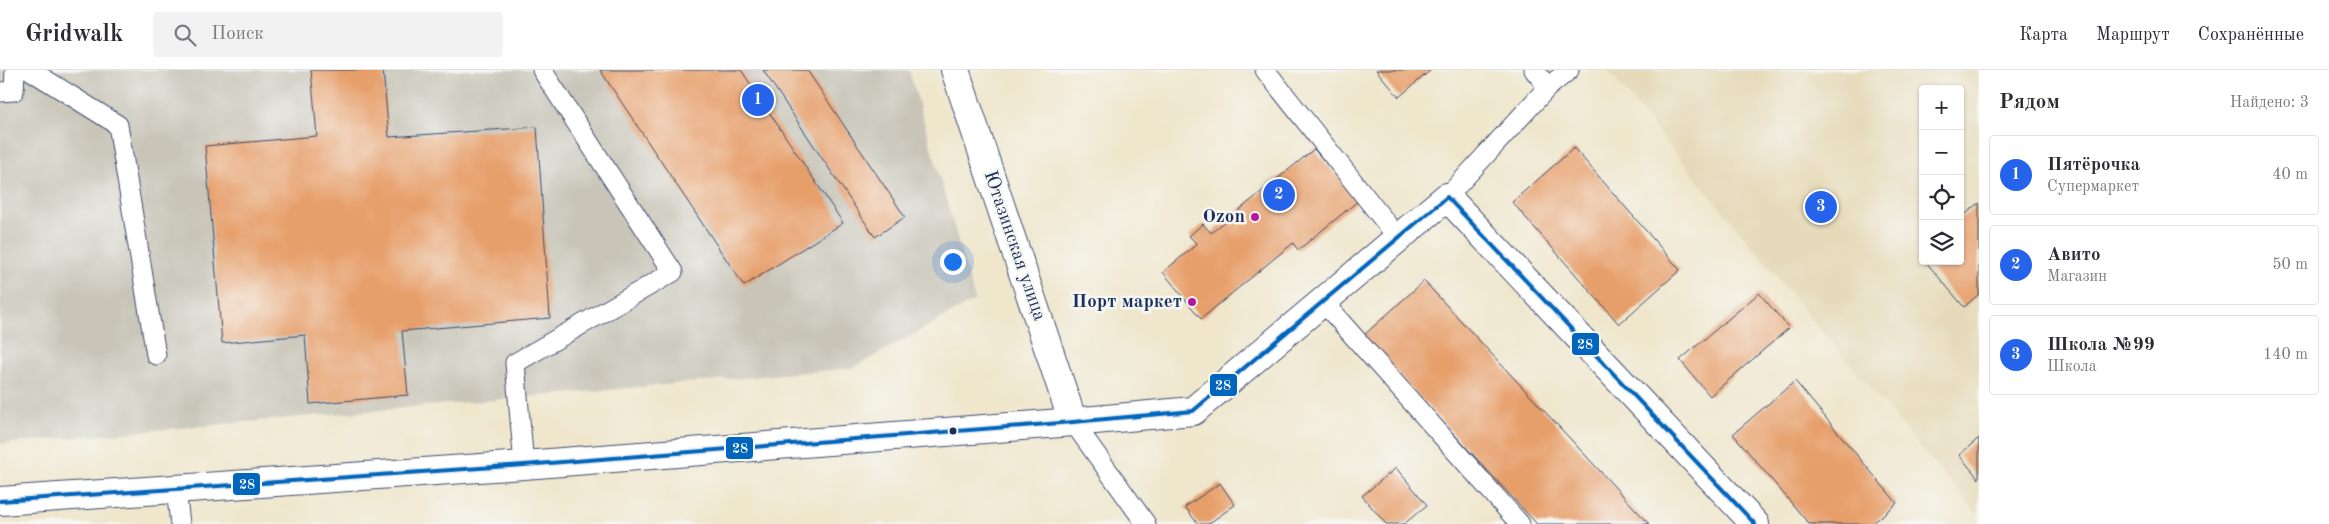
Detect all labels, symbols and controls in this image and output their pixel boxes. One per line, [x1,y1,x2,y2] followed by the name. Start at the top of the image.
[153,12,503,57] search box
[171,21,199,49] icon: search
[25,23,123,47] text: Gridwalk
[211,25,264,44] text: Поиск
[2019,26,2068,44] text: Карта
[2096,26,2170,44] text: Маршрут
[2198,26,2304,44] text: Сохранённые
[742,81,774,119] pin: 1
[1919,85,1964,265] map controls
[1919,85,1964,130] button: +
[1999,92,2060,113] text: Рядом
[2230,95,2309,111] text: Найдено: 3
[1919,130,1964,175] button: −
[2047,156,2140,175] text: Пятёрочка
[2011,167,2021,183] text: 1
[2272,167,2308,183] text: 40 m
[979,169,1049,324] street label: Ютазинская улица
[1919,175,1964,220] button: locate
[1263,176,1295,214] pin: 2
[2047,179,2139,195] text: Супермаркет
[1805,188,1837,226] pin: 3
[1203,208,1245,227] place label: Ozon
[1249,211,1261,223] marker: Ozon
[1919,220,1964,265] button: layers
[2047,246,2100,265] text: Авито
[940,249,966,275] your location
[2011,257,2021,273] text: 2
[2272,257,2308,273] text: 50 m
[2047,269,2107,285] text: Магазин
[1072,293,1182,312] place label: Порт маркет
[1186,296,1198,308] marker: Порт маркет
[1571,332,1600,356] line badge: 28
[2047,336,2155,355] text: Школа №99
[1577,338,1593,352] text: 28
[2011,347,2021,363] text: 3
[2263,347,2308,363] text: 140 m
[2047,359,2097,375] text: Школа
[1209,373,1238,397] line badge: 28
[1215,379,1231,393] text: 28
[948,426,958,436] unlabelled marker
[725,436,754,460] line badge: 28
[732,442,748,456] text: 28
[232,472,261,496] line badge: 28
[239,478,255,492] text: 28

